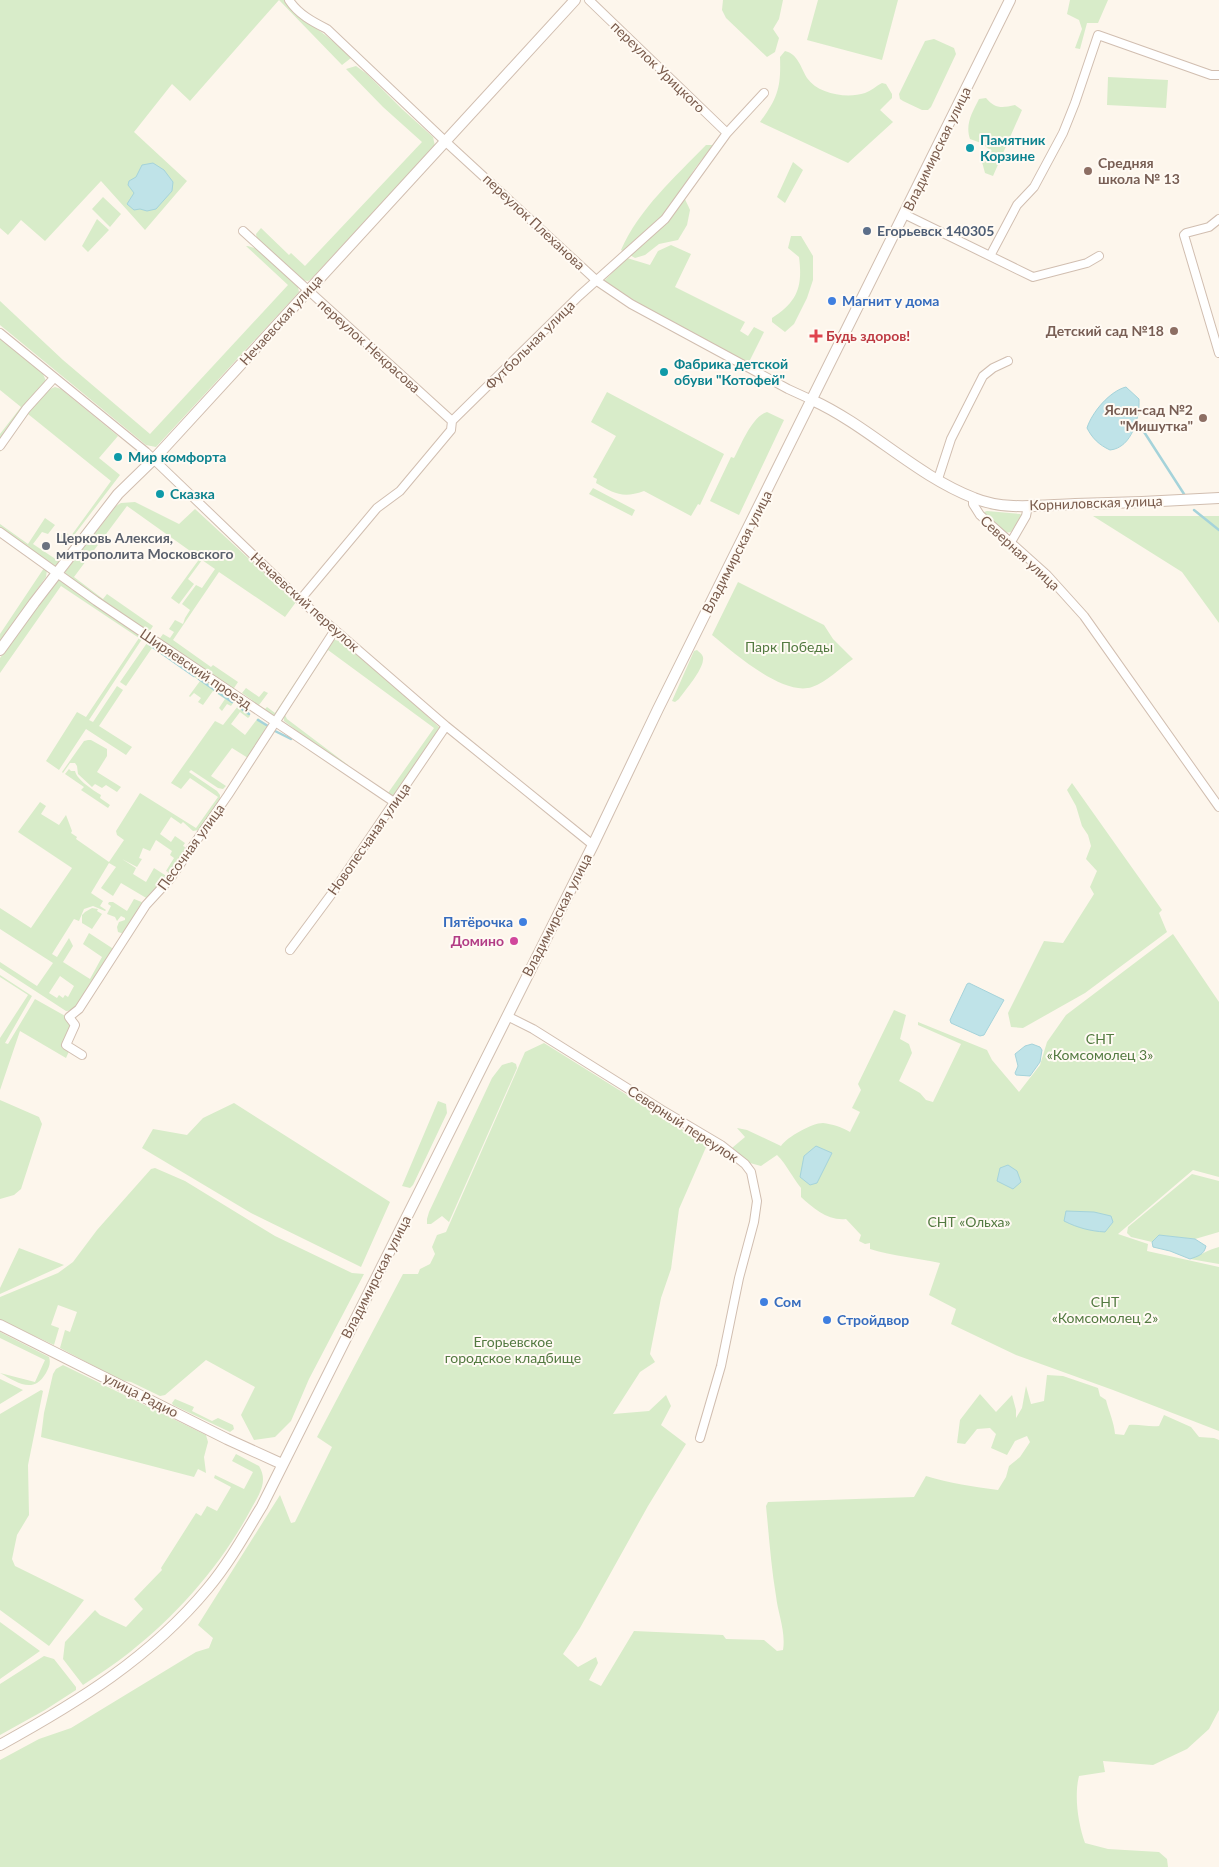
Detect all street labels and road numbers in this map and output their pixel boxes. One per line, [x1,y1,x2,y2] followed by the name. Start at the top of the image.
[608,17,709,116] street label: переулок Урицкого
[899,84,974,214] street label: Владимирская улица
[480,170,589,273] street label: переулок Плеханова
[236,271,326,368] street label: Нечаевская улица
[315,295,424,396] street label: переулок Некрасова
[481,296,578,393] street label: Футбольная улица
[698,487,775,616] street label: Владимирская улица
[1029,492,1163,513] street label: Корниловская улица
[977,512,1064,594] street label: Северная улица
[248,548,364,655] street label: Нечаевский переулок
[137,625,256,713] street label: Ширяевский проезд
[323,779,414,898] street label: Новопесчаная улица
[154,800,228,893] street label: Песочная улица
[518,850,595,979] street label: Владимирская улица
[625,1081,742,1166] street label: Северный переулок
[337,1212,414,1341] street label: Владимирская улица
[101,1368,181,1421] street label: улица Радио

